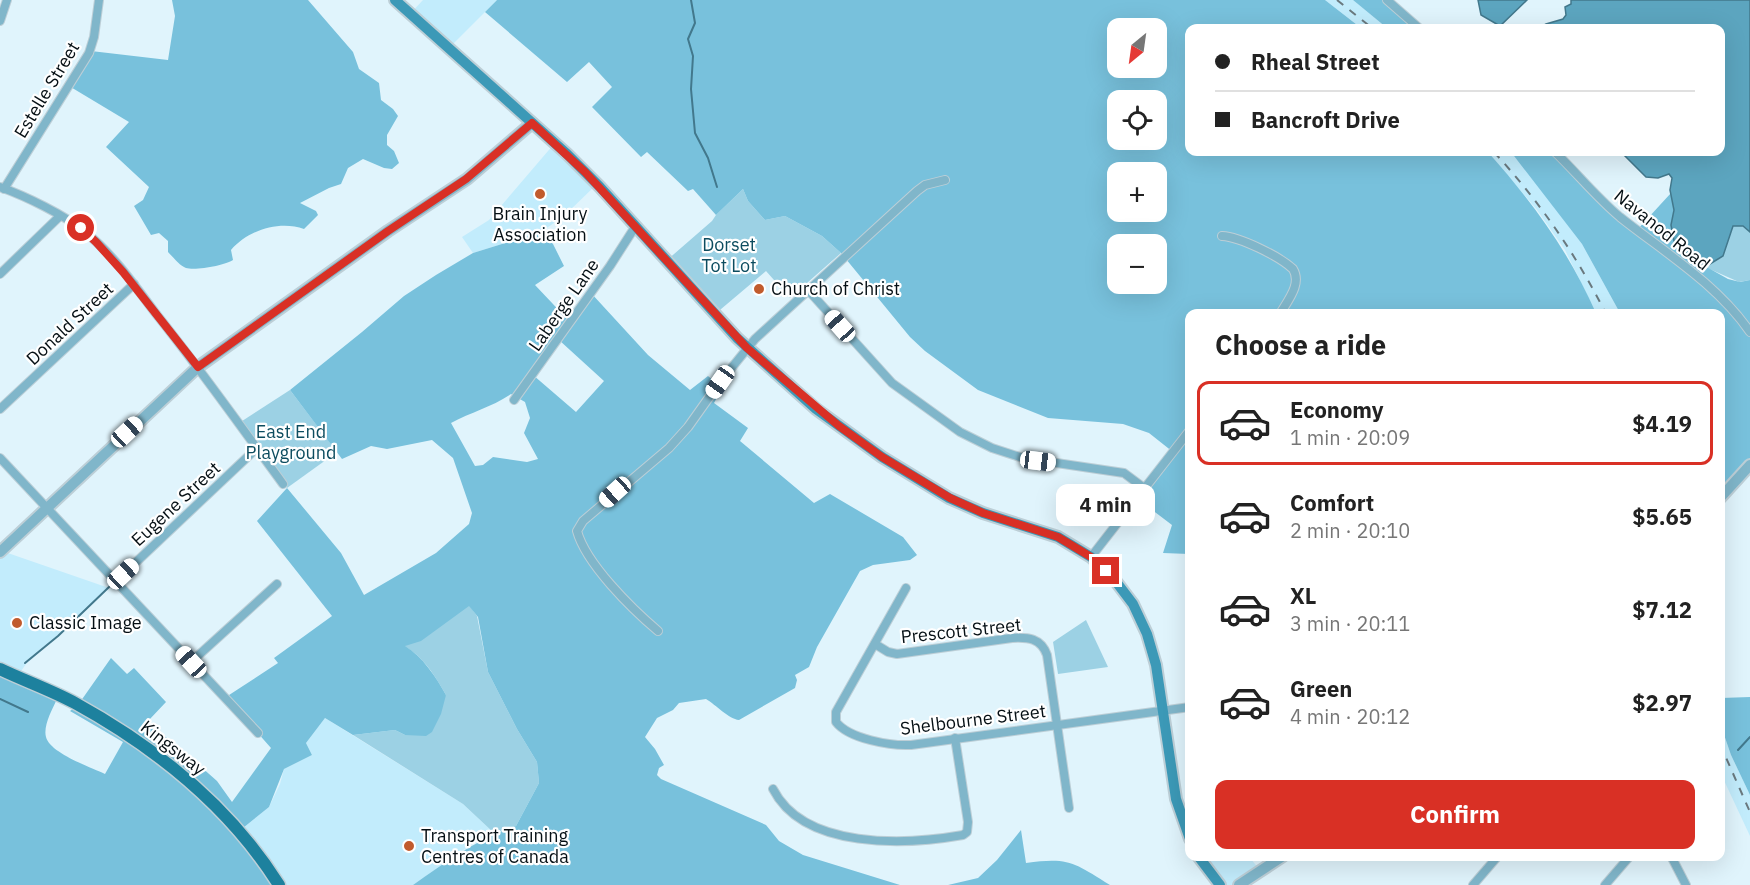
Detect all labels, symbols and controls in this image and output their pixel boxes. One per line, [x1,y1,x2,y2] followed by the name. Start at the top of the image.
[1107,18,1167,78] north arrow
[1107,18,1167,294] map controls
[9,37,84,142] street label: Estelle Street
[1251,47,1380,76] text: Rheal Street
[1107,90,1167,150] button: locate
[1251,105,1400,134] text: Bancroft Drive
[1107,162,1167,222] button: +
[1610,184,1715,275] street label: Navanod Road
[533,187,547,201] marker: Brain Injury Association
[493,202,587,246] place label: Brain Injury Association
[67,214,94,241] route start
[701,233,757,277] park label: Dorset Tot Lot
[1107,234,1167,294] button: −
[523,254,604,355] street label: Laberge Lane
[21,277,118,370] street label: Donald Street
[771,277,900,300] place label: Church of Christ
[752,282,766,296] marker: Church of Christ
[821,307,859,345] car
[1215,327,1386,362] text: Choose a ride
[702,362,738,402] car
[1290,395,1384,424] text: Economy
[1218,396,1272,450] icon: car
[1632,409,1692,438] text: $4.19
[108,413,146,451] car
[246,420,336,464] park label: East End Playground
[1290,424,1410,451] text: 1 min · 20:09
[1019,450,1057,472] car
[126,456,225,551] street label: Eugene Street
[596,473,634,511] car
[1056,484,1156,526] callout: 4 min
[1290,488,1374,517] text: Comfort
[1218,489,1272,543] icon: car
[1079,491,1132,518] text: 4 min
[1632,502,1692,531] text: $5.65
[1290,517,1410,544] text: 2 min · 20:10
[104,555,142,593] car
[1092,557,1119,584] route end
[1290,581,1316,610] text: XL
[1218,582,1272,636] icon: car
[1632,595,1692,624] text: $7.12
[1290,610,1410,637] text: 3 min · 20:11
[29,611,142,634] place label: Classic Image
[900,613,1022,648] street label: Prescott Street
[10,616,24,630] marker: Classic Image
[172,643,210,681] car
[1290,674,1352,703] text: Green
[1218,675,1272,729] icon: car
[1632,688,1692,717] text: $2.97
[899,699,1047,740] street label: Shelbourne Street
[1290,703,1410,730] text: 4 min · 20:12
[136,715,211,780] street label: Kingsway
[1215,780,1695,849] button: Confirm
[421,824,569,868] place label: Transport Training Centres of Canada
[402,839,416,853] marker: Transport Training Centres of Canada

